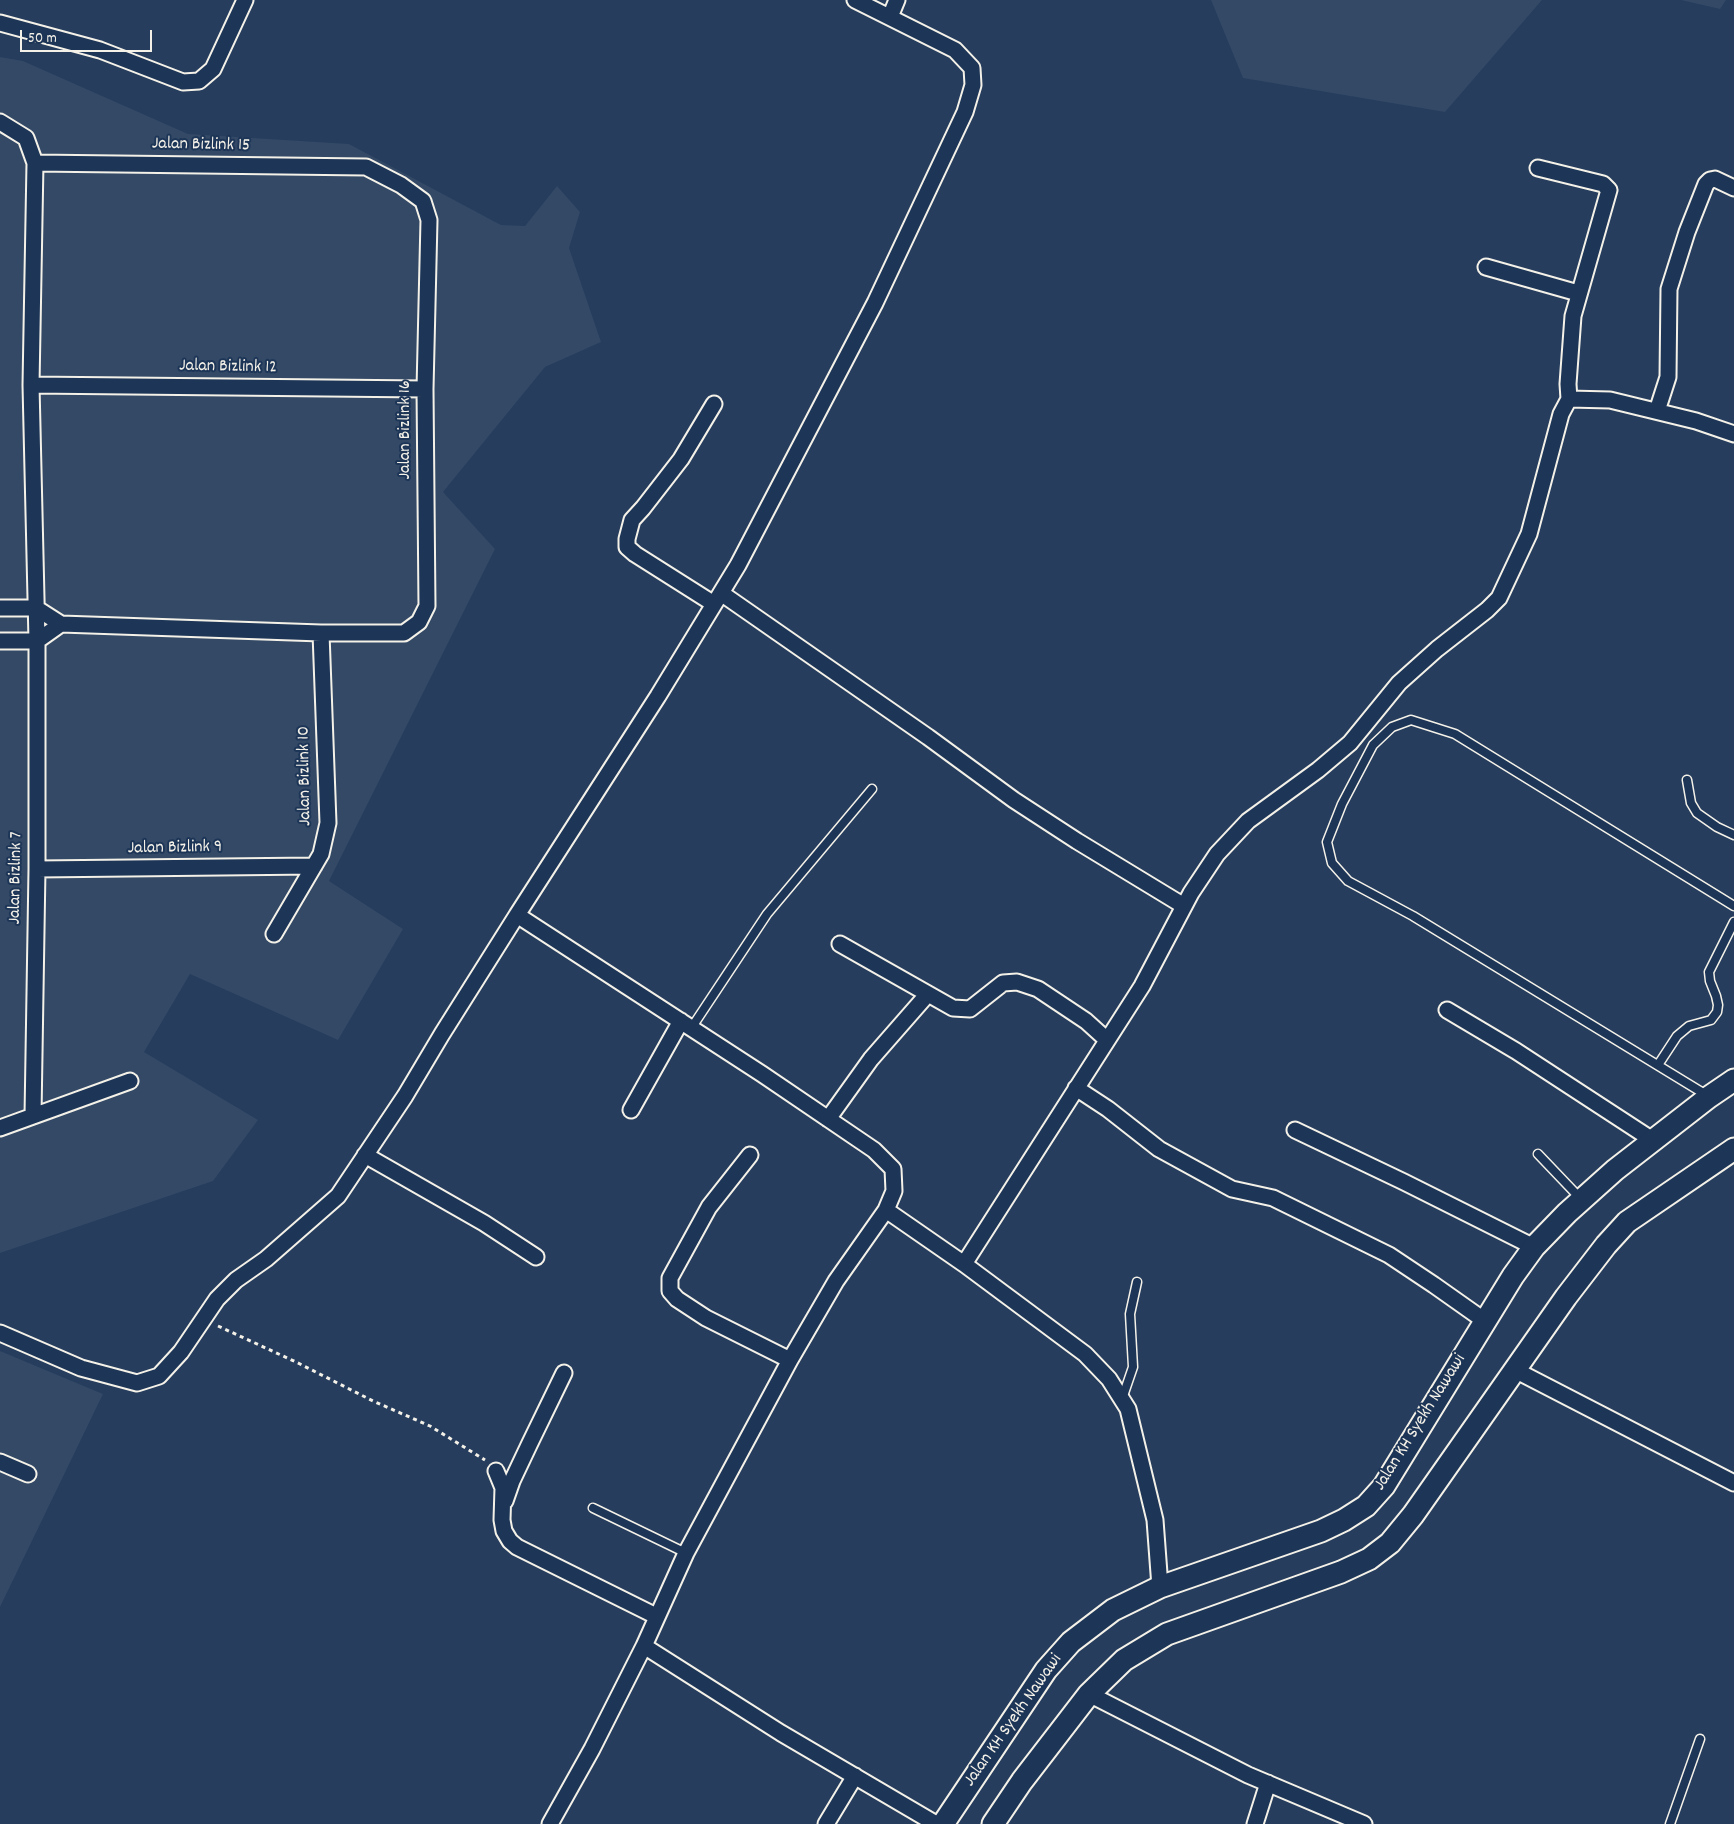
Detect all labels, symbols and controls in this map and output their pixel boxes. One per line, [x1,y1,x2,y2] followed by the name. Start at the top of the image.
[22,20,155,52] scale bar
[28,28,57,50] text: 50 m
[152,134,250,158] street label: Jalan Bizlink 15
[179,356,277,380] street label: Jalan Bizlink 12
[396,381,418,479] street label: Jalan Bizlink 16
[294,726,318,826] street label: Jalan Bizlink 10
[5,831,29,925] street label: Jalan Bizlink 7
[128,837,222,861] street label: Jalan Bizlink 9
[1370,1351,1472,1495] street label: Jalan KH Syekh Nawawi
[960,1651,1068,1791] street label: Jalan KH Syekh Nawawi

